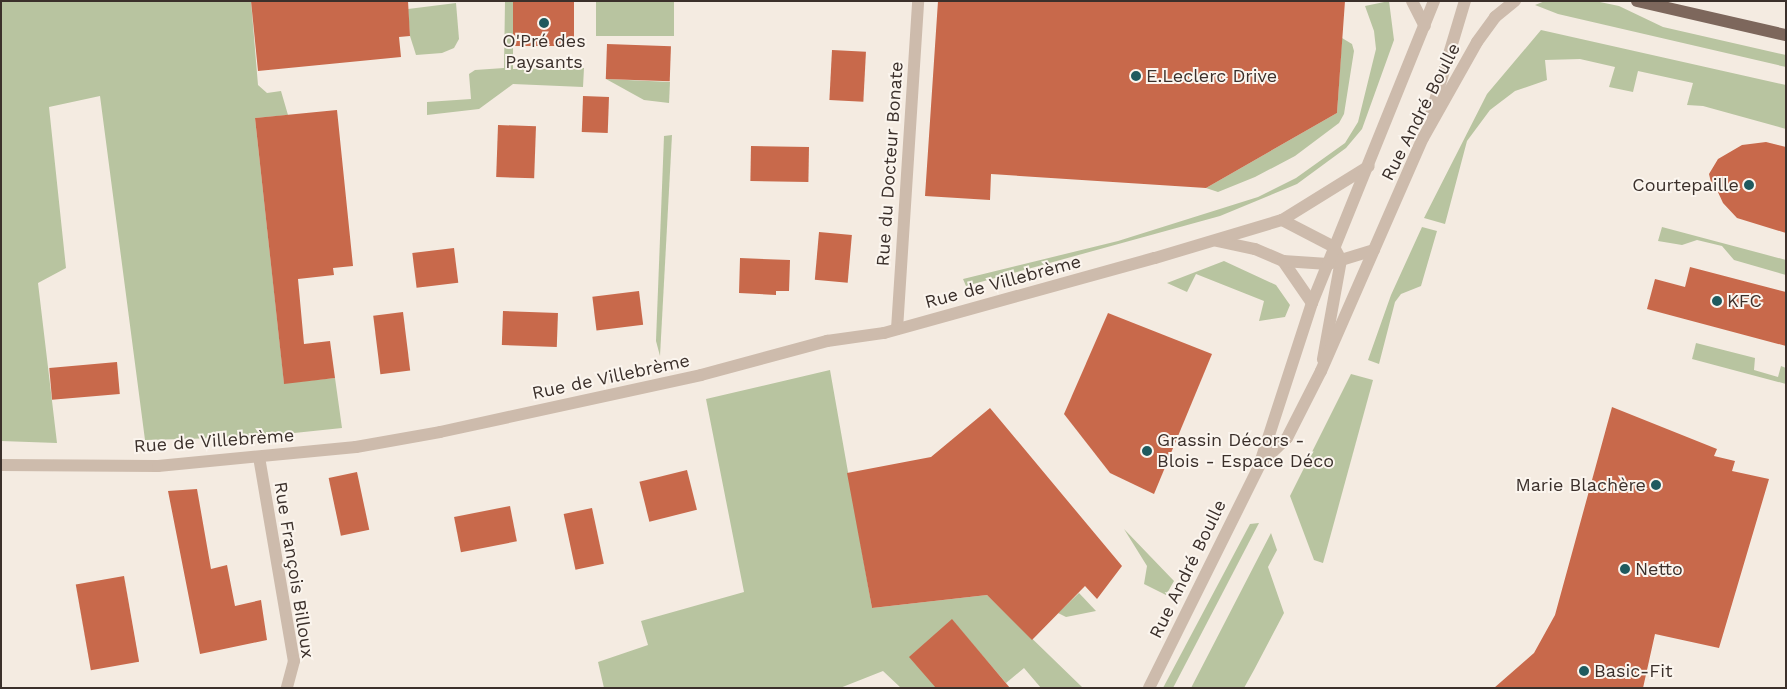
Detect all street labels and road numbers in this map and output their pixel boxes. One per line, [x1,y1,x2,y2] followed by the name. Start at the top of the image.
[1377,39,1465,185] street label: Rue André Boulle
[872,61,908,267] street label: Rue du Docteur Bonate
[922,251,1084,313] street label: Rue de Villebrème
[530,350,692,404] street label: Rue de Villebrème
[133,425,295,457] street label: Rue de Villebrème
[269,480,319,660] street label: Rue François Billoux
[1145,496,1231,642] street label: Rue André Boulle

